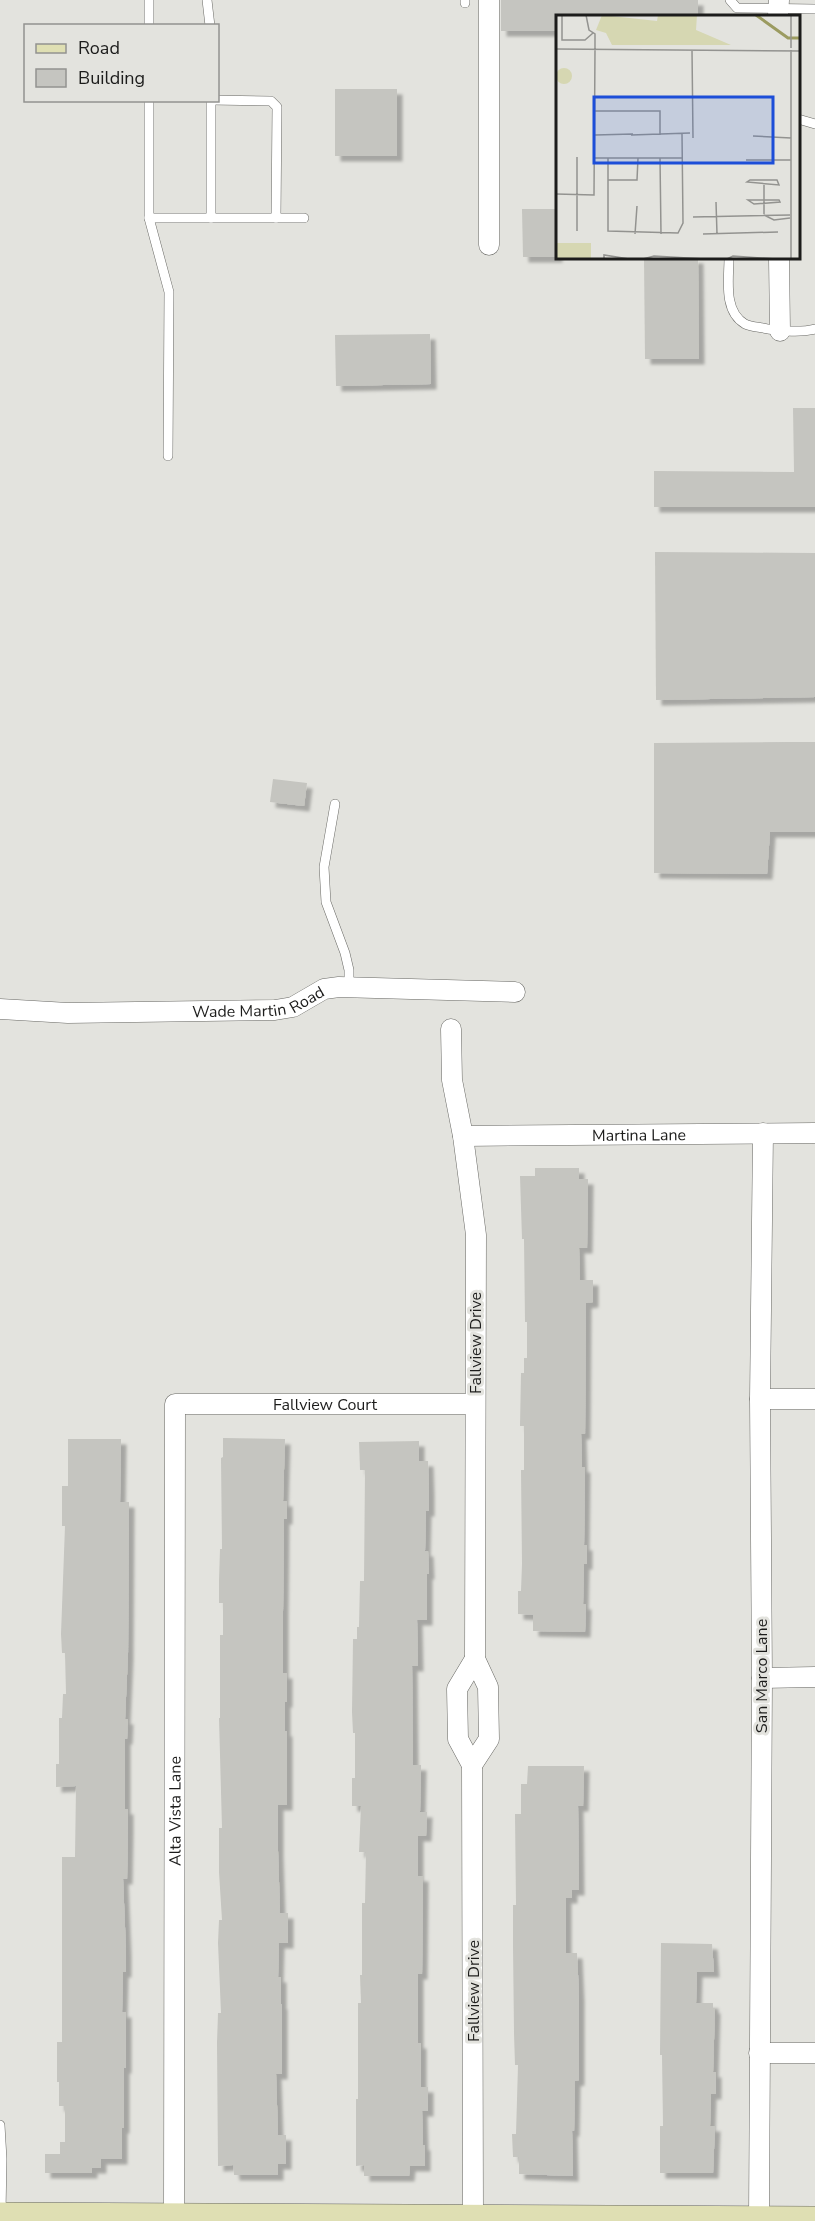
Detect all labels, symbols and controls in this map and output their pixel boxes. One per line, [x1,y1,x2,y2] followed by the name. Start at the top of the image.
[556,15,800,260] inset map
[24,24,219,102] legend
[78,36,120,60] text: Road
[78,66,145,90] text: Building
[192,981,329,1023] street label: Wade Martin Road
[592,1124,686,1147] street label: Martina Lane
[465,1292,487,1394] street label: Fallview Drive
[273,1394,377,1416] street label: Fallview Court
[751,1619,773,1733] street label: San Marco Lane
[164,1756,187,1866] street label: Alta Vista Lane
[463,1940,485,2042] street label: Fallview Drive

